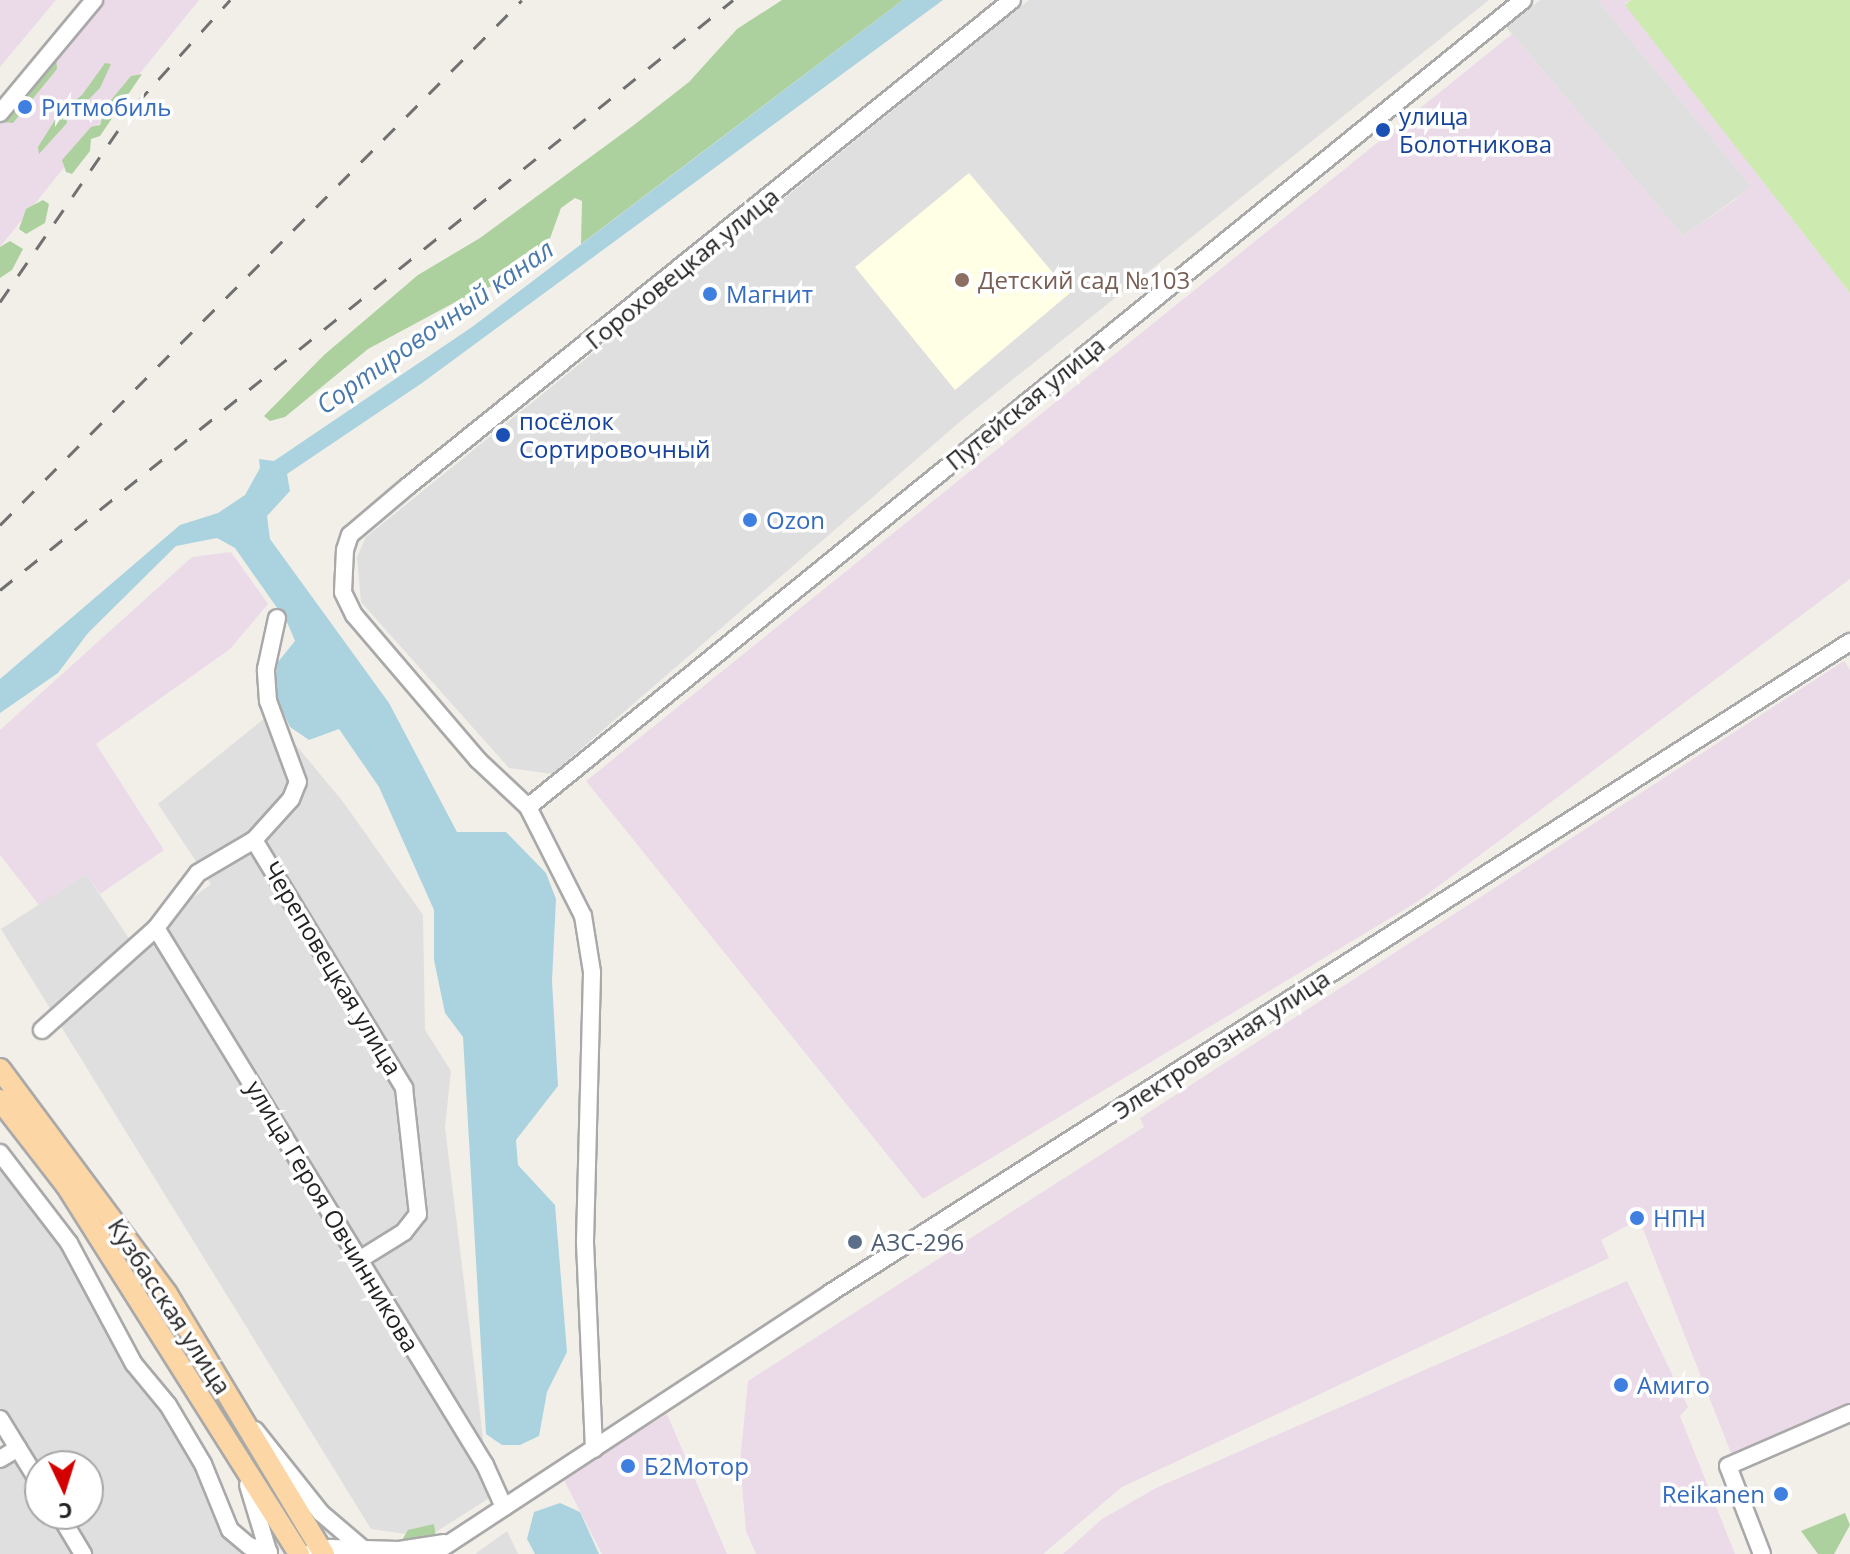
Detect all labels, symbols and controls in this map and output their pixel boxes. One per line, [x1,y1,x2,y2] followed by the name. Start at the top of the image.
[41,93,171,121] place label: Ритмобиль
[16,98,34,116] marker: Ритмобиль
[1399,102,1552,158] place label: улица Болотникова
[1374,121,1392,139] marker: улица Болотникова
[580,181,784,355] street label: Гороховецкая улица
[310,233,560,421] water label: Сортировочный канал
[978,266,1190,294] place label: Детский сад №103
[953,271,971,289] marker: Детский сад №103
[726,280,813,308] place label: Магнит
[701,285,719,303] marker: Магнит
[940,330,1110,476] street label: Путейская улица
[519,407,711,463] place label: посёлок Сортировочный
[494,426,512,444] marker: посёлок Сортировочный
[766,506,825,534] place label: Ozon
[741,511,759,529] marker: Ozon
[258,856,408,1080] street label: Череповецкая улица
[1107,963,1335,1125] street label: Электровозная улица
[240,1075,426,1357] street label: улица Героя Овчинникова
[1653,1204,1706,1232] place label: НПН
[1628,1209,1646,1227] marker: НПН
[103,1213,237,1399] street label: Кузбасская улица
[871,1228,964,1256] place label: АЗС-296
[846,1233,864,1251] marker: АЗС-296
[1637,1371,1710,1399] place label: Амиго
[1612,1376,1630,1394] marker: Амиго
[24,1450,104,1530] north arrow
[644,1452,749,1480] place label: Б2Мотор
[619,1457,637,1475] marker: Б2Мотор
[1662,1480,1765,1508] place label: Reikanen
[1772,1485,1790,1503] marker: Reikanen
[57,1496,74,1527] text: С

